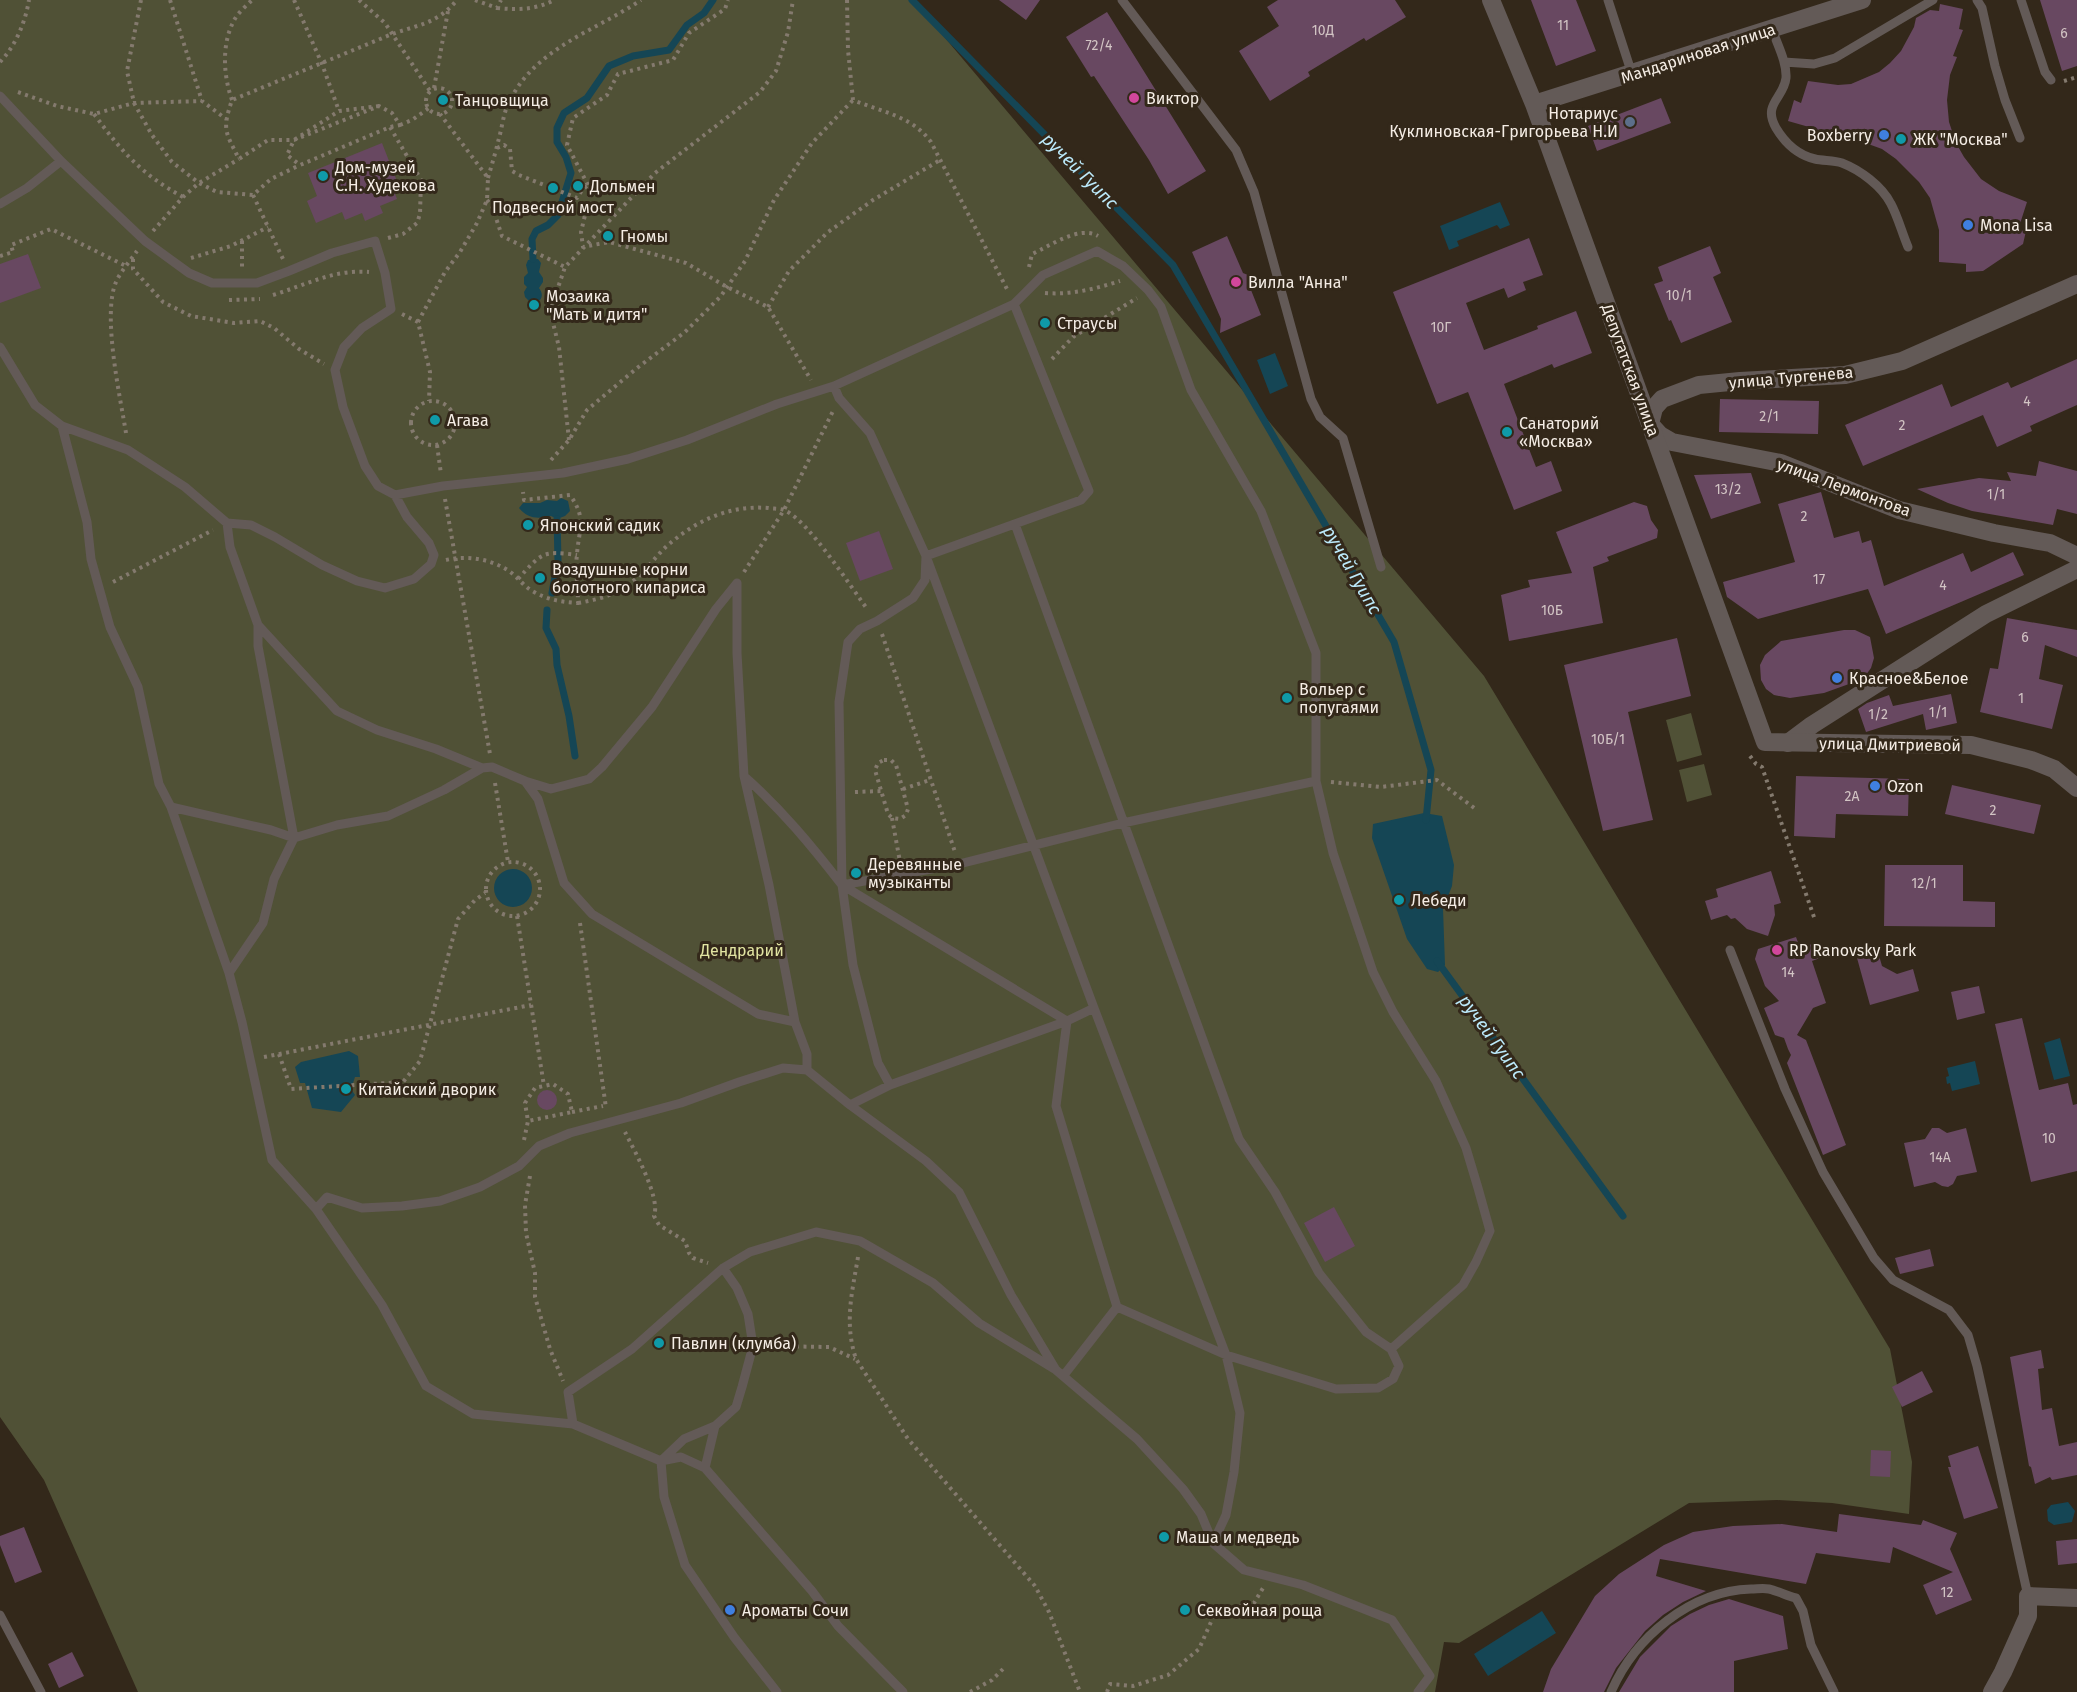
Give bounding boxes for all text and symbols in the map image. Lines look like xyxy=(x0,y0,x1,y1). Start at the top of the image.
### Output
house number: 11 xyxy=(1557,17,1569,34)
street label: Мандариновая улица xyxy=(1618,19,1778,87)
house number: 10Д xyxy=(1312,22,1334,39)
house number: 6 xyxy=(2060,25,2068,42)
house number: 72/4 xyxy=(1086,37,1113,54)
place label: Виктор xyxy=(1146,89,1199,108)
place label: Танцовщица xyxy=(455,91,549,110)
marker: Виктор xyxy=(1127,91,1141,105)
marker: Танцовщица xyxy=(436,93,450,107)
place label: Нотариус Куклиновская-Григорьева Н.И xyxy=(1389,104,1618,141)
marker: Нотариус Куклиновская-Григорьева Н.И xyxy=(1623,115,1637,129)
place label: Boxberry xyxy=(1807,126,1872,145)
water label: ручей Гуипс xyxy=(1037,128,1123,214)
marker: Boxberry xyxy=(1877,128,1891,142)
place label: ЖК "Москва" xyxy=(1913,130,2008,149)
marker: ЖК "Москва" xyxy=(1894,132,1908,146)
place label: Дом-музей С.Н. Худекова xyxy=(334,158,436,195)
marker: Дом-музей С.Н. Худекова xyxy=(316,169,330,183)
place label: Дольмен xyxy=(589,177,655,196)
marker: Дольмен xyxy=(571,179,585,193)
marker: Подвесной мост xyxy=(546,181,560,195)
place label: Подвесной мост xyxy=(492,198,615,217)
place label: Mona Lisa xyxy=(1980,216,2053,235)
marker: Mona Lisa xyxy=(1961,218,1975,232)
place label: Гномы xyxy=(620,227,668,246)
marker: Гномы xyxy=(601,229,615,243)
place label: Вилла "Анна" xyxy=(1248,273,1348,292)
marker: Вилла "Анна" xyxy=(1229,275,1243,289)
place label: Мозаика "Мать и дитя" xyxy=(546,287,647,324)
house number: 10/1 xyxy=(1666,287,1692,304)
marker: Мозаика "Мать и дитя" xyxy=(527,298,541,312)
street label: Депутатская улица xyxy=(1597,300,1663,439)
place label: Страусы xyxy=(1057,314,1117,333)
marker: Страусы xyxy=(1038,316,1052,330)
house number: 10Г xyxy=(1431,319,1452,336)
street label: улица Тургенева xyxy=(1728,363,1854,392)
house number: 4 xyxy=(2023,393,2031,410)
house number: 2/1 xyxy=(1759,408,1779,425)
place label: Агава xyxy=(447,411,489,430)
marker: Агава xyxy=(428,413,442,427)
place label: Санаторий «Москва» xyxy=(1519,414,1599,451)
house number: 2 xyxy=(1899,417,1906,434)
marker: Санаторий «Москва» xyxy=(1500,425,1514,439)
street label: улица Лермонтова xyxy=(1774,454,1913,520)
house number: 13/2 xyxy=(1715,481,1741,498)
house number: 1/1 xyxy=(1987,486,2005,503)
house number: 2 xyxy=(1801,508,1808,525)
place label: Японский садик xyxy=(540,516,661,535)
marker: Японский садик xyxy=(521,518,535,532)
water label: ручей Гуипс xyxy=(1318,522,1387,619)
place label: Воздушные корни болотного кипариса xyxy=(552,560,706,597)
marker: Воздушные корни болотного кипариса xyxy=(533,571,547,585)
house number: 17 xyxy=(1813,571,1825,588)
house number: 4 xyxy=(1939,577,1947,594)
house number: 10Б xyxy=(1541,602,1563,619)
house number: 6 xyxy=(2021,629,2029,646)
place label: Красное&Белое xyxy=(1849,669,1968,688)
marker: Красное&Белое xyxy=(1830,671,1844,685)
place label: Вольер с попугаями xyxy=(1299,680,1379,717)
house number: 1 xyxy=(2018,690,2024,707)
marker: Вольер с попугаями xyxy=(1280,691,1294,705)
house number: 1/1 xyxy=(1929,704,1947,721)
house number: 1/2 xyxy=(1868,706,1888,723)
house number: 10Б/1 xyxy=(1591,731,1625,748)
street label: улица Дмитриевой xyxy=(1819,734,1961,755)
place label: Ozon xyxy=(1887,777,1924,796)
marker: Ozon xyxy=(1868,779,1882,793)
house number: 2А xyxy=(1845,788,1859,805)
house number: 2 xyxy=(1990,802,1997,819)
place label: Деревянные музыканты xyxy=(867,855,962,892)
marker: Деревянные музыканты xyxy=(849,866,863,880)
house number: 12/1 xyxy=(1911,875,1937,892)
place label: Лебеди xyxy=(1411,891,1467,910)
marker: Лебеди xyxy=(1392,893,1406,907)
park label: Дендрарий xyxy=(699,941,784,960)
place label: RP Ranovsky Park xyxy=(1789,941,1917,960)
marker: RP Ranovsky Park xyxy=(1770,943,1784,957)
house number: 14 xyxy=(1781,964,1795,981)
water label: ручей Гуипс xyxy=(1454,990,1530,1084)
place label: Китайский дворик xyxy=(358,1080,497,1099)
marker: Китайский дворик xyxy=(339,1082,353,1096)
house number: 10 xyxy=(2042,1130,2056,1147)
house number: 14А xyxy=(1929,1149,1951,1166)
place label: Павлин (клумба) xyxy=(671,1334,796,1353)
marker: Павлин (клумба) xyxy=(652,1336,666,1350)
place label: Маша и медведь xyxy=(1176,1528,1300,1547)
marker: Маша и медведь xyxy=(1157,1530,1171,1544)
house number: 12 xyxy=(1941,1584,1954,1601)
place label: Ароматы Сочи xyxy=(742,1601,849,1620)
place label: Секвойная роща xyxy=(1197,1601,1322,1620)
marker: Ароматы Сочи xyxy=(723,1603,737,1617)
marker: Секвойная роща xyxy=(1178,1603,1192,1617)

